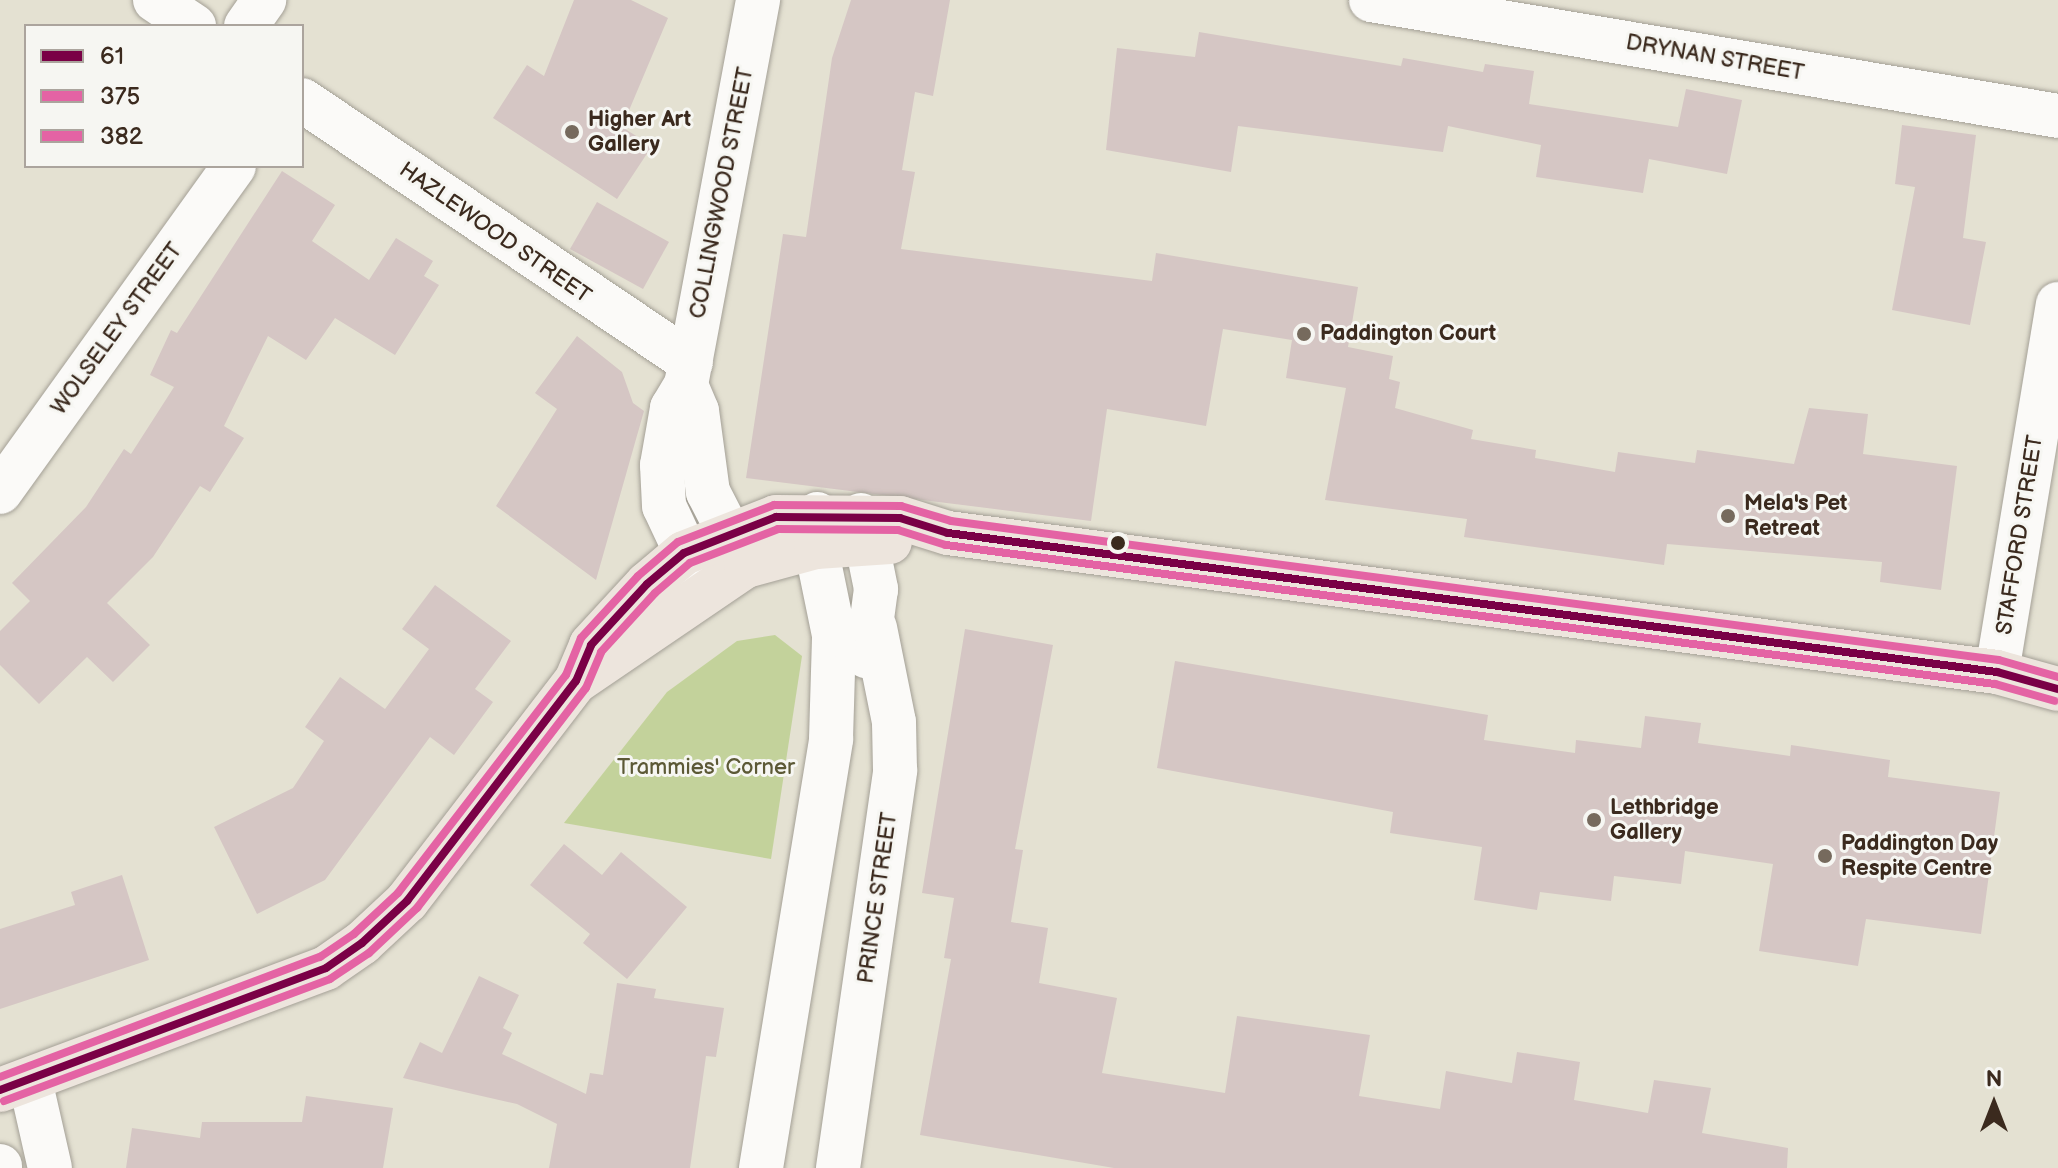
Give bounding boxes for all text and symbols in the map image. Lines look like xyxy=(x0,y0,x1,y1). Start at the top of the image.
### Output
legend xyxy=(24,24,304,168)
street label: DRYNAN STREET xyxy=(1624,29,1806,87)
text: 61 xyxy=(100,42,124,71)
street label: COLLINGWOOD STREET xyxy=(685,65,759,321)
text: 375 xyxy=(100,82,140,111)
place label: Higher Art Gallery xyxy=(588,106,691,158)
text: 382 xyxy=(100,122,143,151)
marker: Higher Art Gallery xyxy=(563,123,581,141)
street label: HAZLEWOOD STREET xyxy=(394,157,596,309)
street label: WOLSELEY STREET xyxy=(46,238,188,420)
place label: Paddington Court xyxy=(1320,321,1496,347)
marker: Paddington Court xyxy=(1295,325,1313,343)
street label: STAFFORD STREET xyxy=(1991,433,2049,637)
place label: Mela's Pet Retreat xyxy=(1744,490,1847,542)
marker: Mela's Pet Retreat xyxy=(1719,507,1737,525)
unlabelled marker xyxy=(1110,535,1126,551)
park label: Trammies' Corner xyxy=(617,755,795,781)
place label: Lethbridge Gallery xyxy=(1610,794,1719,846)
street label: PRINCE STREET xyxy=(853,811,903,985)
marker: Lethbridge Gallery xyxy=(1585,811,1603,829)
place label: Paddington Day Respite Centre xyxy=(1841,830,1998,882)
marker: Paddington Day Respite Centre xyxy=(1816,847,1834,865)
north arrow xyxy=(1954,1064,2034,1144)
text: N xyxy=(1986,1066,2002,1093)

